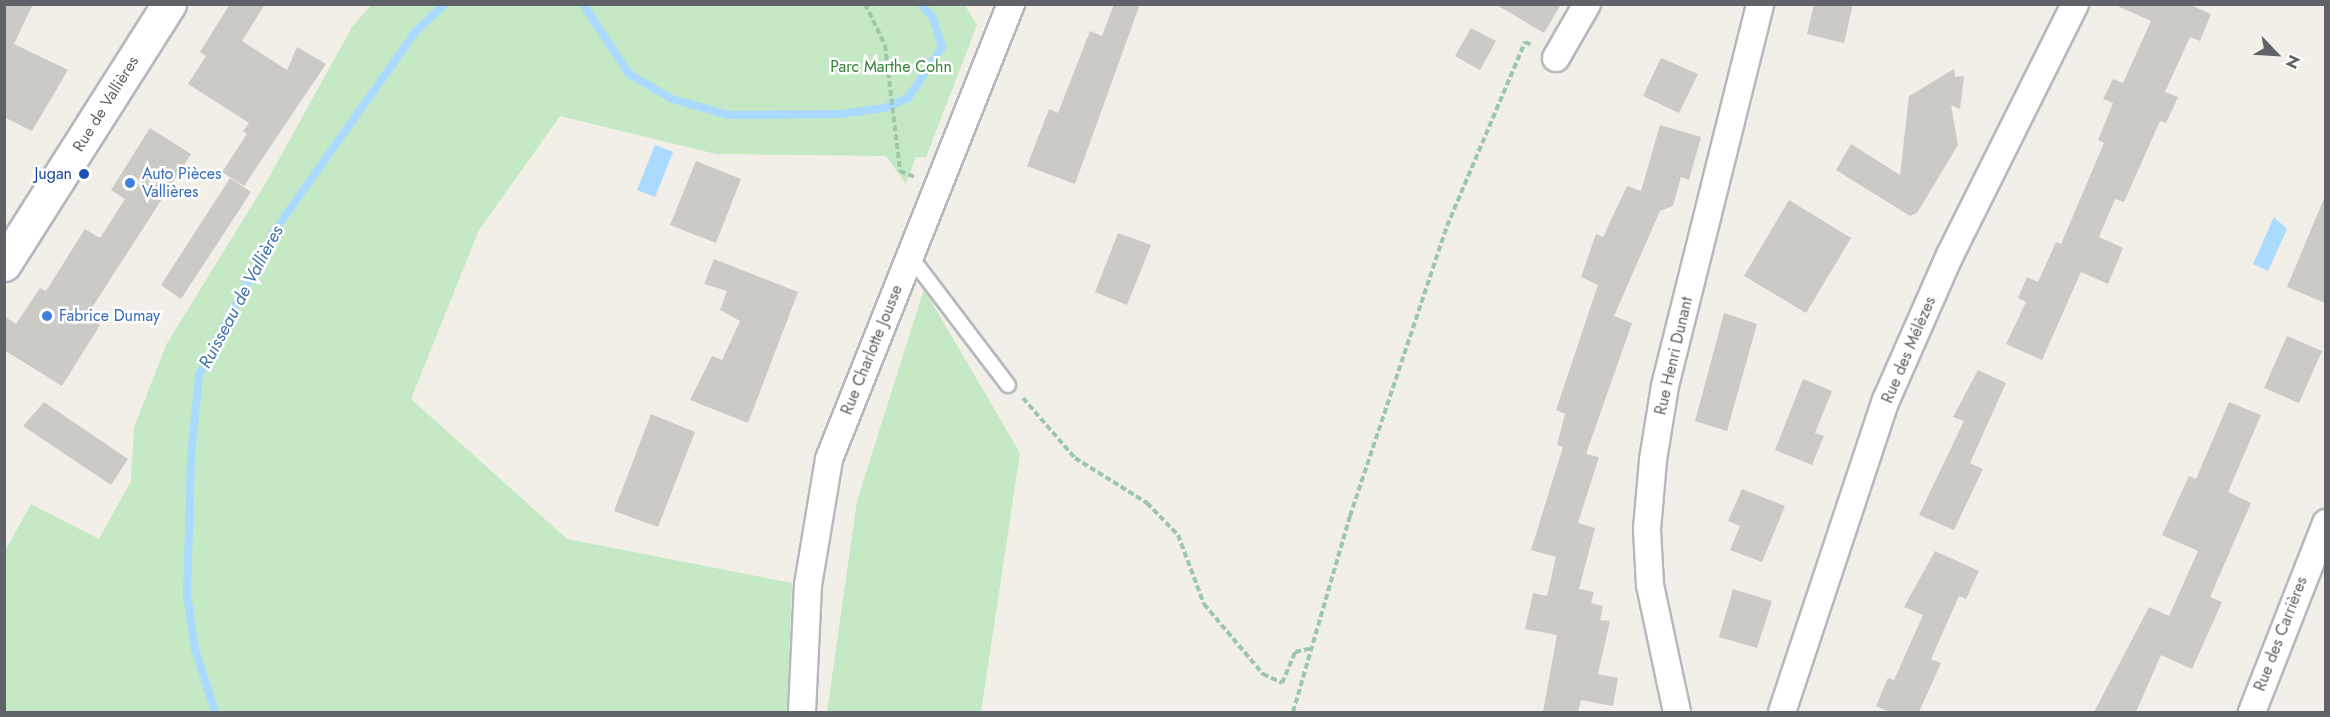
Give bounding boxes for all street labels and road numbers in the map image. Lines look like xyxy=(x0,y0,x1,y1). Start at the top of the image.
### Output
street label: Rue de Vallières xyxy=(69,53,143,155)
street label: Rue Charlotte Jousse xyxy=(837,282,907,418)
street label: Rue des Mélèzes xyxy=(1878,294,1940,406)
street label: Rue Henri Dunant xyxy=(1651,295,1697,417)
street label: Rue des Carrières xyxy=(2250,574,2312,694)

